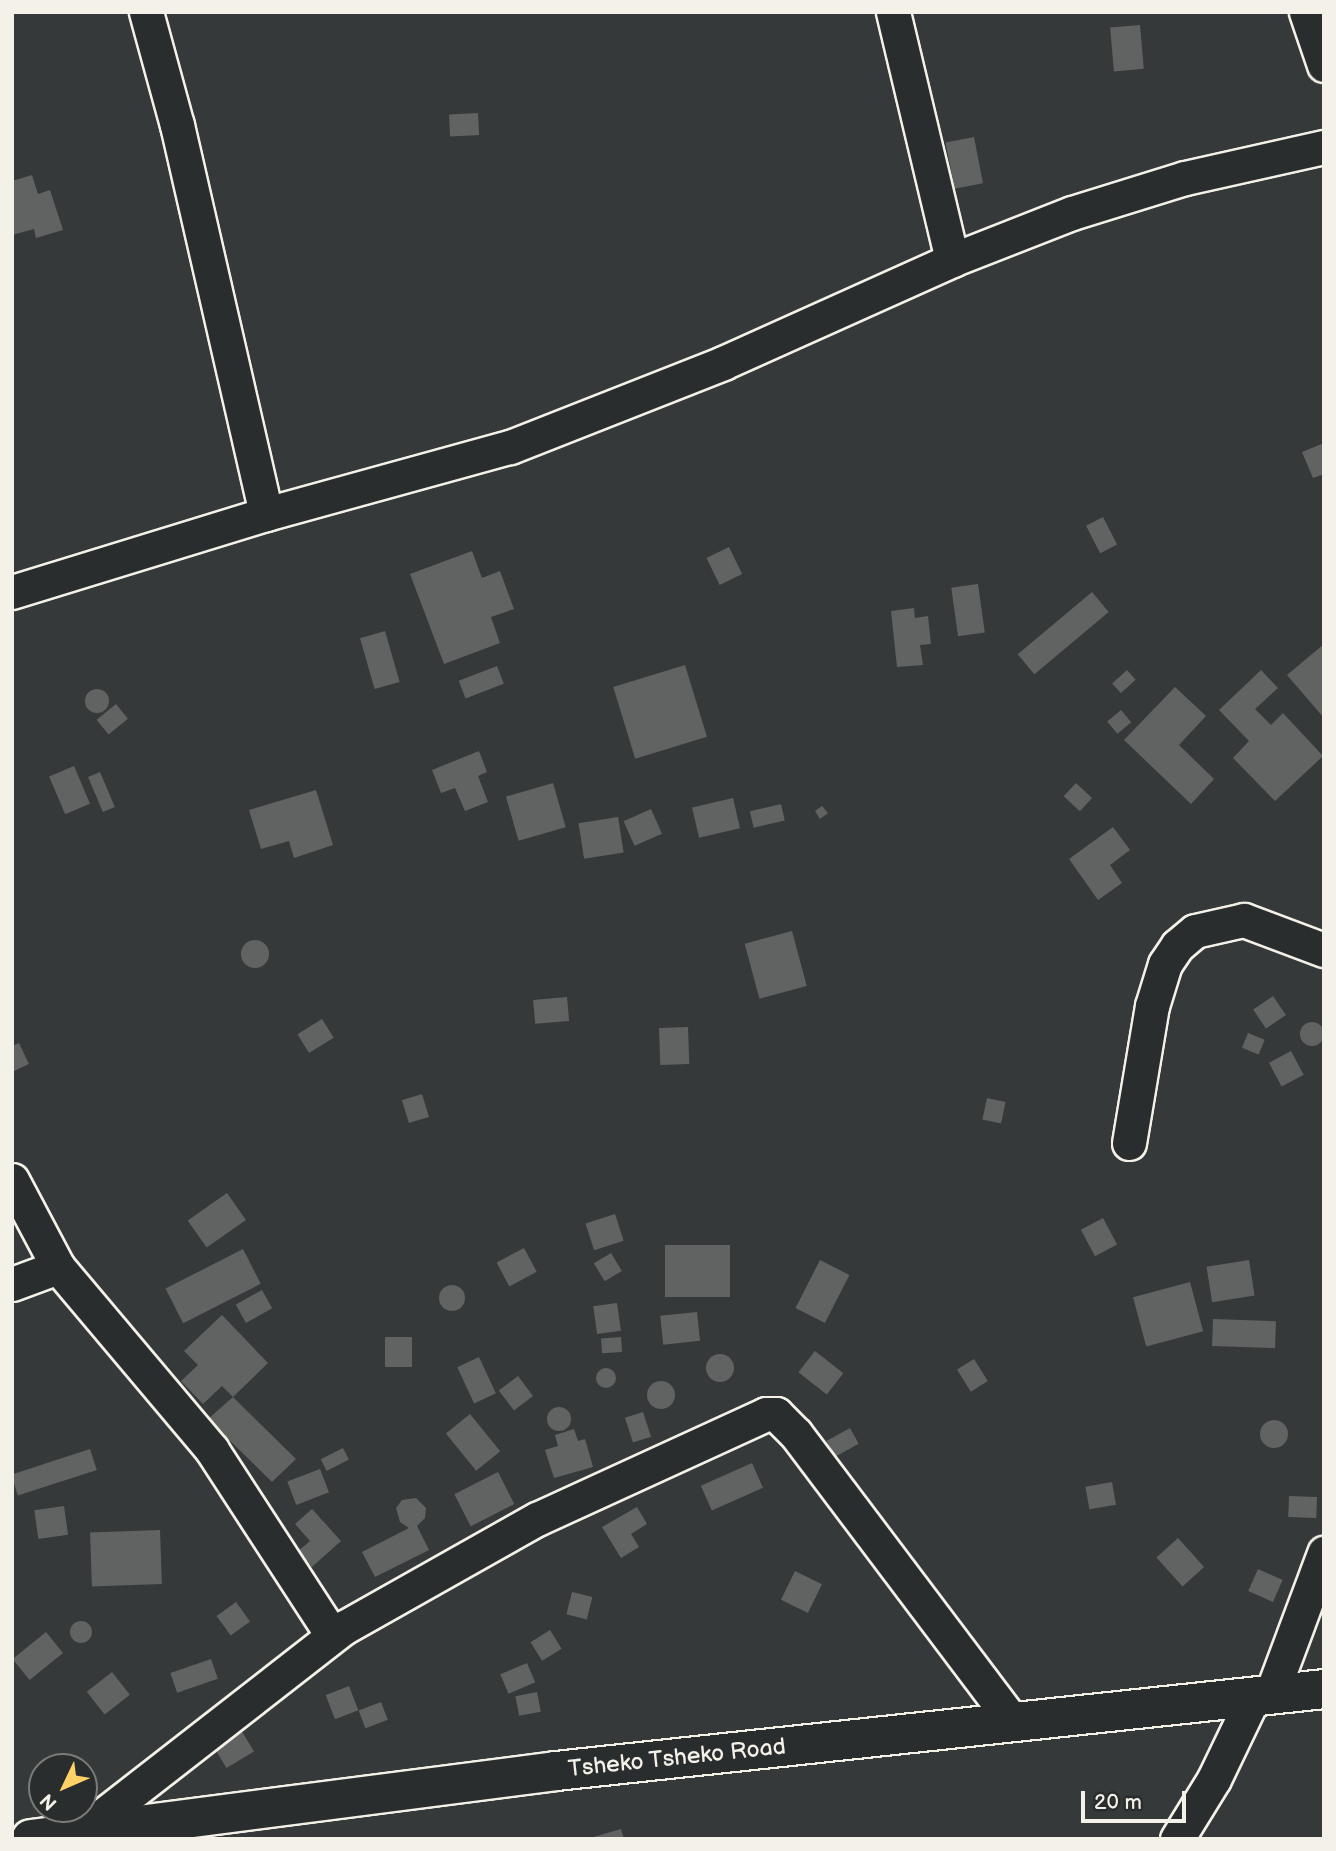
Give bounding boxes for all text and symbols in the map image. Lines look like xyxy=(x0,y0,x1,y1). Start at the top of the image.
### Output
street label: Tsheko Tsheko Road xyxy=(567,1733,787,1783)
north arrow xyxy=(28,1753,98,1823)
scale bar xyxy=(1084,1778,1189,1822)
text: N xyxy=(36,1788,62,1815)
text: 20 m xyxy=(1094,1790,1142,1815)

